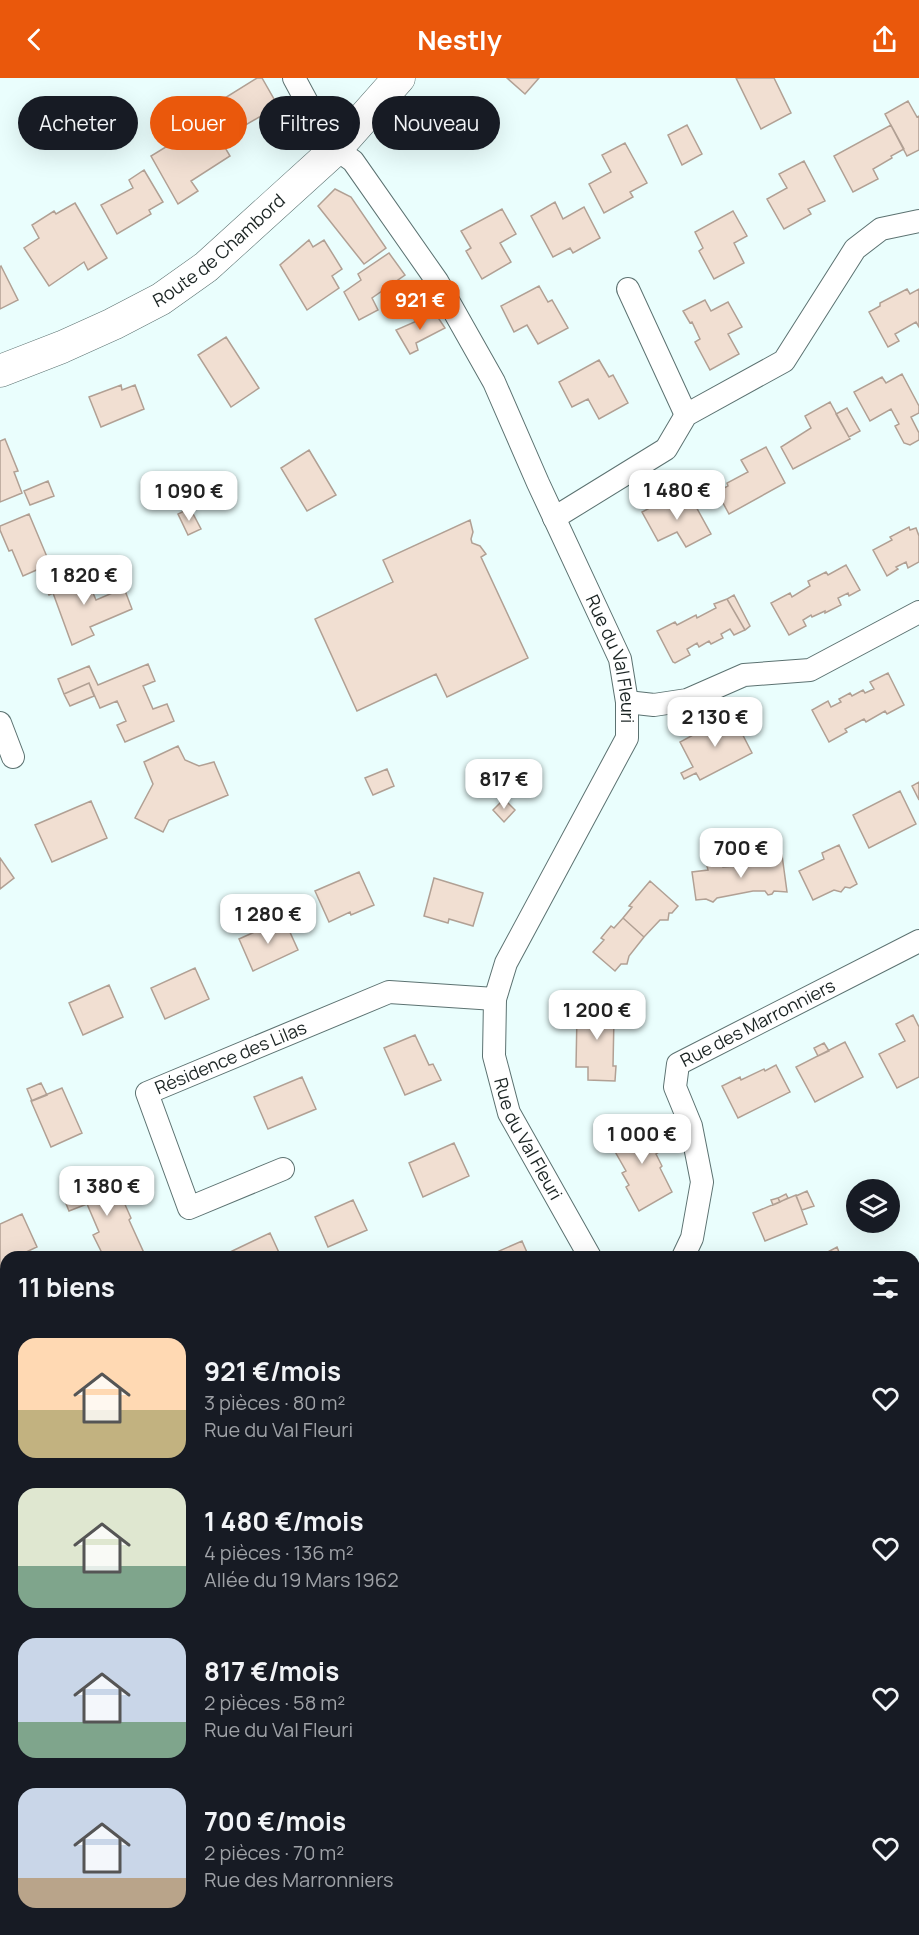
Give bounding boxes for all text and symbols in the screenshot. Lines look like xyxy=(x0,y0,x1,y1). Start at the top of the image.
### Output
text: Nestly xyxy=(417,21,502,58)
icon: back xyxy=(18,23,51,56)
icon: share xyxy=(868,23,901,56)
chip: Acheter xyxy=(18,96,138,150)
chip: Louer xyxy=(150,96,247,150)
chip: Filtres xyxy=(259,96,360,150)
chip: Nouveau xyxy=(372,96,500,150)
street label: Route de Chambord xyxy=(148,188,290,312)
pin: 921 € xyxy=(378,280,462,331)
text: 921 € xyxy=(395,286,445,313)
pin: 1 480 € xyxy=(622,470,732,521)
pin: 1 090 € xyxy=(134,471,244,522)
text: 1 480 € xyxy=(643,476,711,503)
text: 1 090 € xyxy=(154,477,224,504)
pin: 1 820 € xyxy=(29,555,139,606)
text: 1 820 € xyxy=(50,561,118,588)
street label: Rue du Val Fleuri xyxy=(581,591,640,723)
pin: 2 130 € xyxy=(660,697,770,748)
text: 2 130 € xyxy=(681,703,749,730)
pin: 817 € xyxy=(462,759,546,810)
text: 817 € xyxy=(479,765,529,792)
pin: 700 € xyxy=(699,828,783,879)
text: 700 € xyxy=(714,834,768,861)
pin: 1 280 € xyxy=(213,894,323,945)
text: 1 280 € xyxy=(234,900,302,927)
street label: Rue des Marronniers xyxy=(676,973,839,1072)
pin: 1 200 € xyxy=(542,990,652,1041)
text: 1 200 € xyxy=(563,996,631,1023)
street label: Résidence des Lilas xyxy=(151,1015,310,1099)
street label: Rue du Val Fleuri xyxy=(489,1075,568,1204)
pin: 1 000 € xyxy=(587,1114,697,1165)
text: 1 000 € xyxy=(607,1120,677,1147)
pin: 1 380 € xyxy=(52,1166,162,1217)
text: 1 380 € xyxy=(73,1172,141,1199)
map controls xyxy=(846,1179,900,1233)
button: layers xyxy=(846,1179,900,1233)
text: 11 biens xyxy=(18,1269,115,1305)
icon: filters xyxy=(869,1271,902,1304)
text: 921 €/mois xyxy=(204,1353,341,1389)
icon: home xyxy=(66,1362,138,1434)
icon: heart xyxy=(869,1382,902,1415)
text: 3 pièces · 80 m² xyxy=(204,1389,346,1416)
text: Rue du Val Fleuri xyxy=(204,1416,353,1443)
text: 1 480 €/mois xyxy=(204,1503,363,1539)
icon: home xyxy=(66,1512,138,1584)
icon: heart xyxy=(869,1532,902,1565)
text: 4 pièces · 136 m² xyxy=(204,1539,354,1566)
text: Allée du 19 Mars 1962 xyxy=(204,1566,399,1593)
text: 817 €/mois xyxy=(204,1653,339,1689)
icon: home xyxy=(66,1662,138,1734)
icon: heart xyxy=(869,1682,902,1715)
text: 2 pièces · 58 m² xyxy=(204,1689,345,1716)
text: Rue du Val Fleuri xyxy=(204,1716,353,1743)
text: 700 €/mois xyxy=(204,1803,346,1839)
icon: home xyxy=(66,1812,138,1884)
icon: heart xyxy=(869,1832,902,1865)
text: 2 pièces · 70 m² xyxy=(204,1839,344,1866)
text: Rue des Marronniers xyxy=(204,1866,394,1893)

